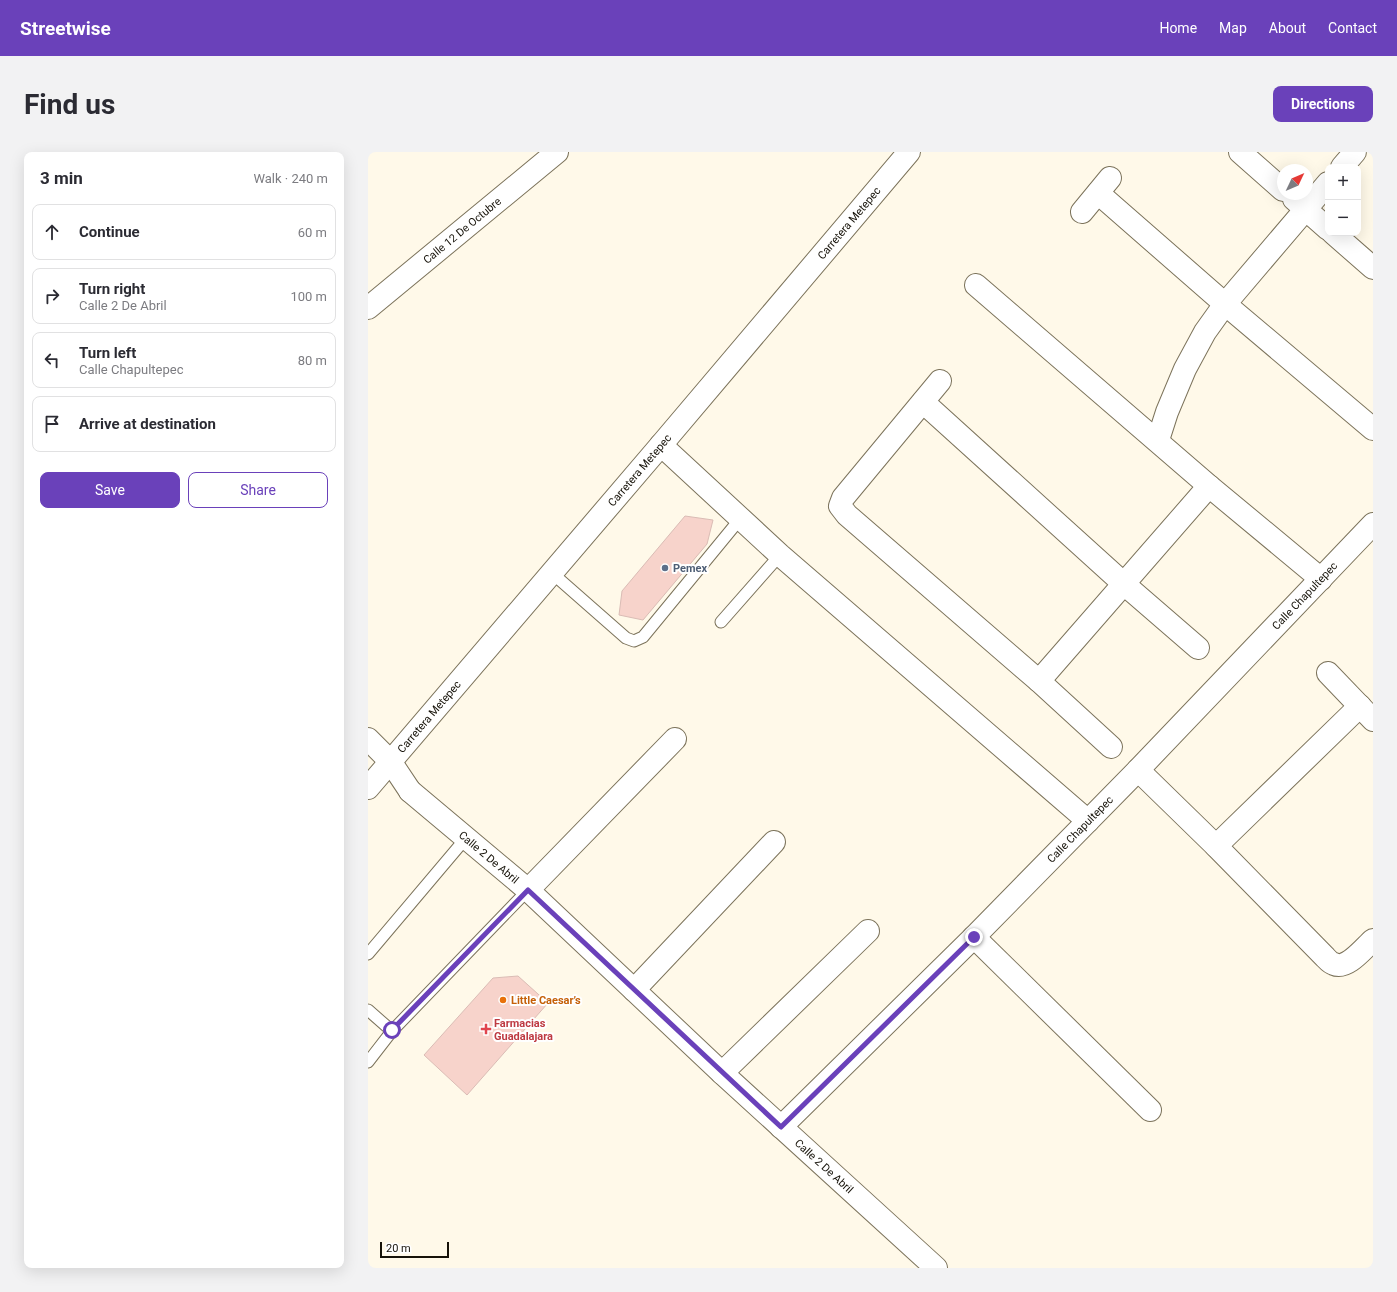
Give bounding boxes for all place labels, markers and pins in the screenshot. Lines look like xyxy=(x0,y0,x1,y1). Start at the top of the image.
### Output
place label: Pemex xyxy=(673,562,707,575)
marker: Pemex xyxy=(660,563,670,573)
place label: Little Caesar’s xyxy=(511,994,581,1007)
marker: Little Caesar’s xyxy=(498,995,508,1005)
place label: Farmacias Guadalajara xyxy=(494,1017,553,1043)
marker: Farmacias Guadalajara xyxy=(481,1024,491,1034)

